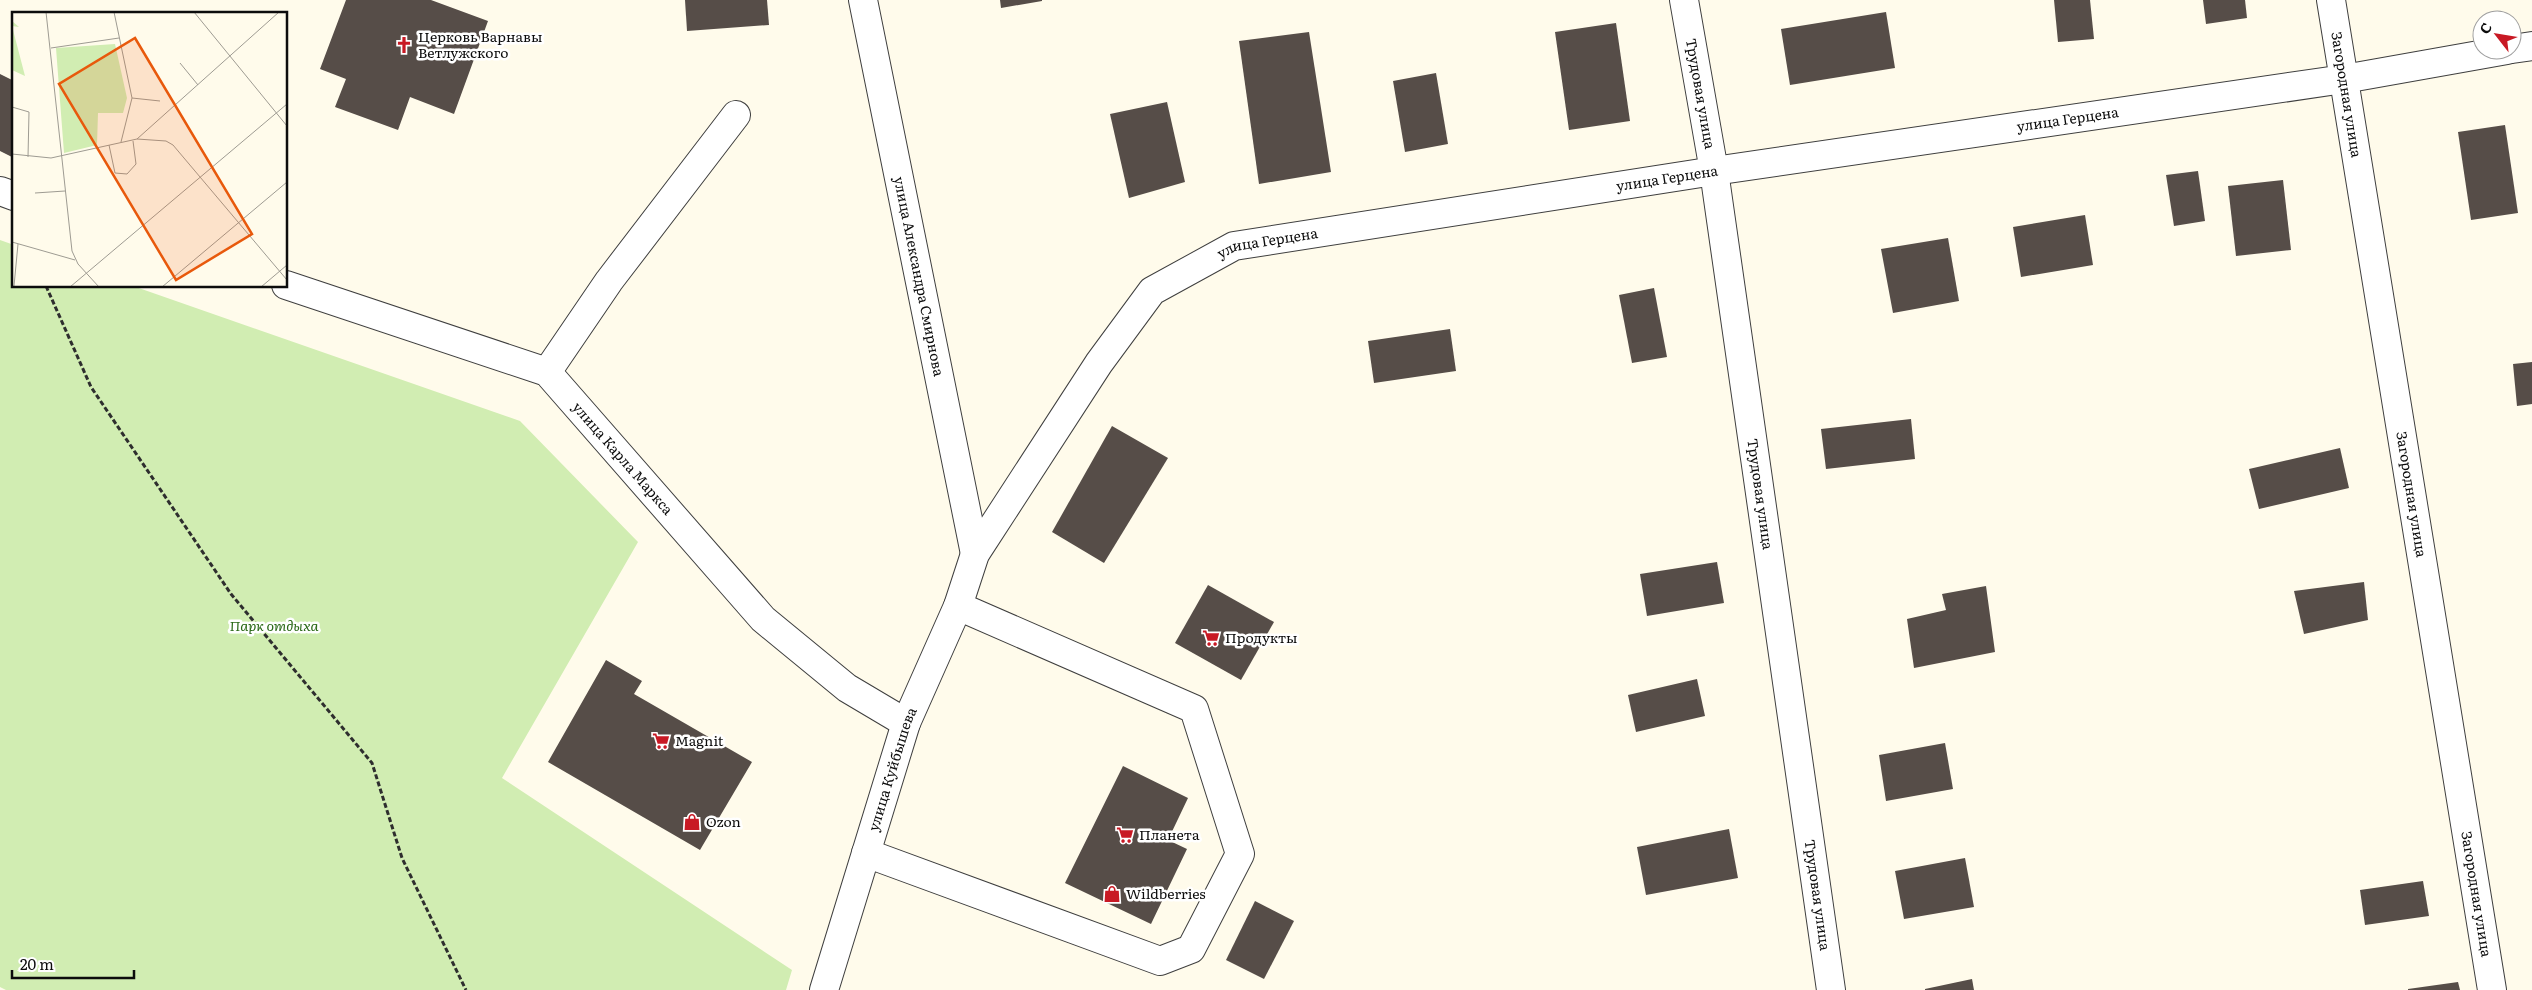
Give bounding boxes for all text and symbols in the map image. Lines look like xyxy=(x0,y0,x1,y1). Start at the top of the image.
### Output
north arrow xyxy=(2472,10,2522,60)
inset map xyxy=(12,12,288,288)
text: С xyxy=(2474,18,2496,37)
place label: Церковь Варнавы Ветлужского xyxy=(418,26,542,62)
street label: Загородная улица xyxy=(2327,30,2368,159)
church icon: Церковь Варнавы Ветлужского xyxy=(394,35,414,55)
street label: Трудовая улица xyxy=(1682,36,1721,151)
street label: улица Герцена xyxy=(2015,101,2120,136)
street label: улица Герцена xyxy=(1615,159,1720,195)
street label: улица Александра Смирнова xyxy=(890,175,950,378)
street label: улица Герцена xyxy=(1213,222,1320,263)
street label: улица Карла Маркса xyxy=(568,397,679,519)
street label: Загородная улица xyxy=(2392,430,2433,559)
street label: Трудовая улица xyxy=(1743,437,1779,551)
park label: Парк отдыха xyxy=(230,615,318,635)
place label: Продукты xyxy=(1225,627,1298,647)
supermarket icon: Продукты xyxy=(1201,628,1221,648)
street label: улица Куйбышева xyxy=(862,703,921,833)
place label: Magnit xyxy=(675,730,724,750)
supermarket icon: Magnit xyxy=(651,731,671,751)
place label: Ozon xyxy=(706,811,741,831)
shop icon: Ozon xyxy=(682,812,702,832)
place label: Планета xyxy=(1139,824,1200,844)
supermarket icon: Планета xyxy=(1115,825,1135,845)
street label: Загородная улица xyxy=(2457,830,2498,959)
street label: Трудовая улица xyxy=(1801,838,1836,952)
place label: Wildberries xyxy=(1126,883,1206,903)
shop icon: Wildberries xyxy=(1102,884,1122,904)
scale bar xyxy=(12,948,135,980)
text: 20 m xyxy=(20,952,54,975)

